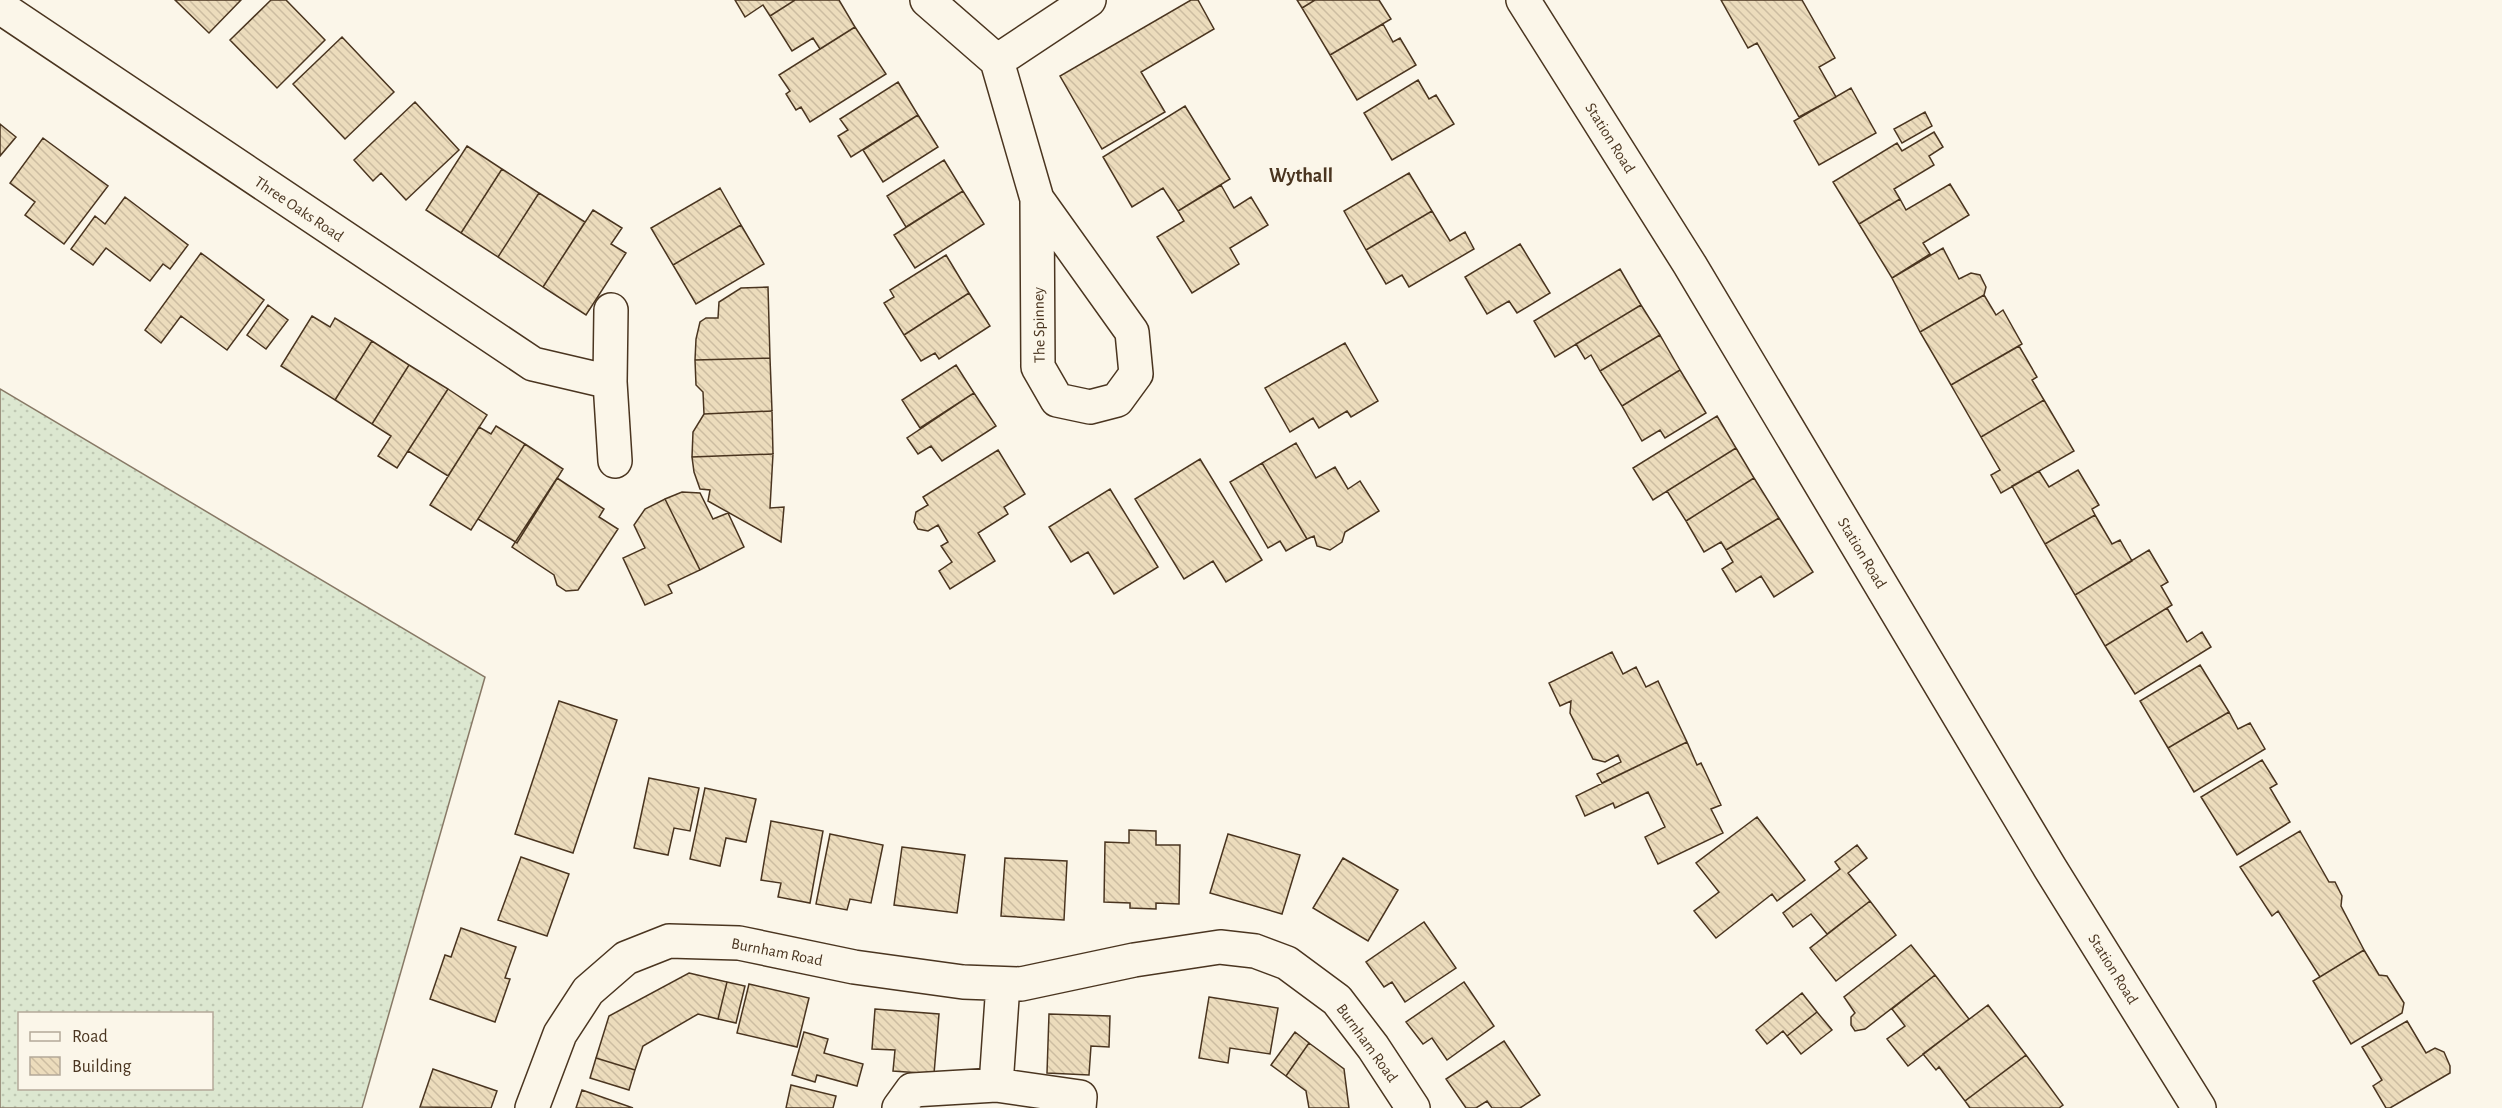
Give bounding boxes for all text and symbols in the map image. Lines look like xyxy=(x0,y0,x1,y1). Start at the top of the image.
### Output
street label: Station Road xyxy=(1582,100,1638,176)
district label: Wythall xyxy=(1269,166,1333,186)
street label: Three Oaks Road xyxy=(252,173,346,245)
street label: The Spinney xyxy=(1030,287,1049,363)
street label: Station Road xyxy=(1835,515,1889,591)
street label: Station Road xyxy=(2085,931,2141,1007)
street label: Burnham Road xyxy=(730,935,824,969)
street label: Burnham Road xyxy=(1333,1001,1401,1085)
legend xyxy=(18,1012,213,1090)
text: Road xyxy=(72,1028,108,1046)
text: Building xyxy=(72,1058,132,1076)

